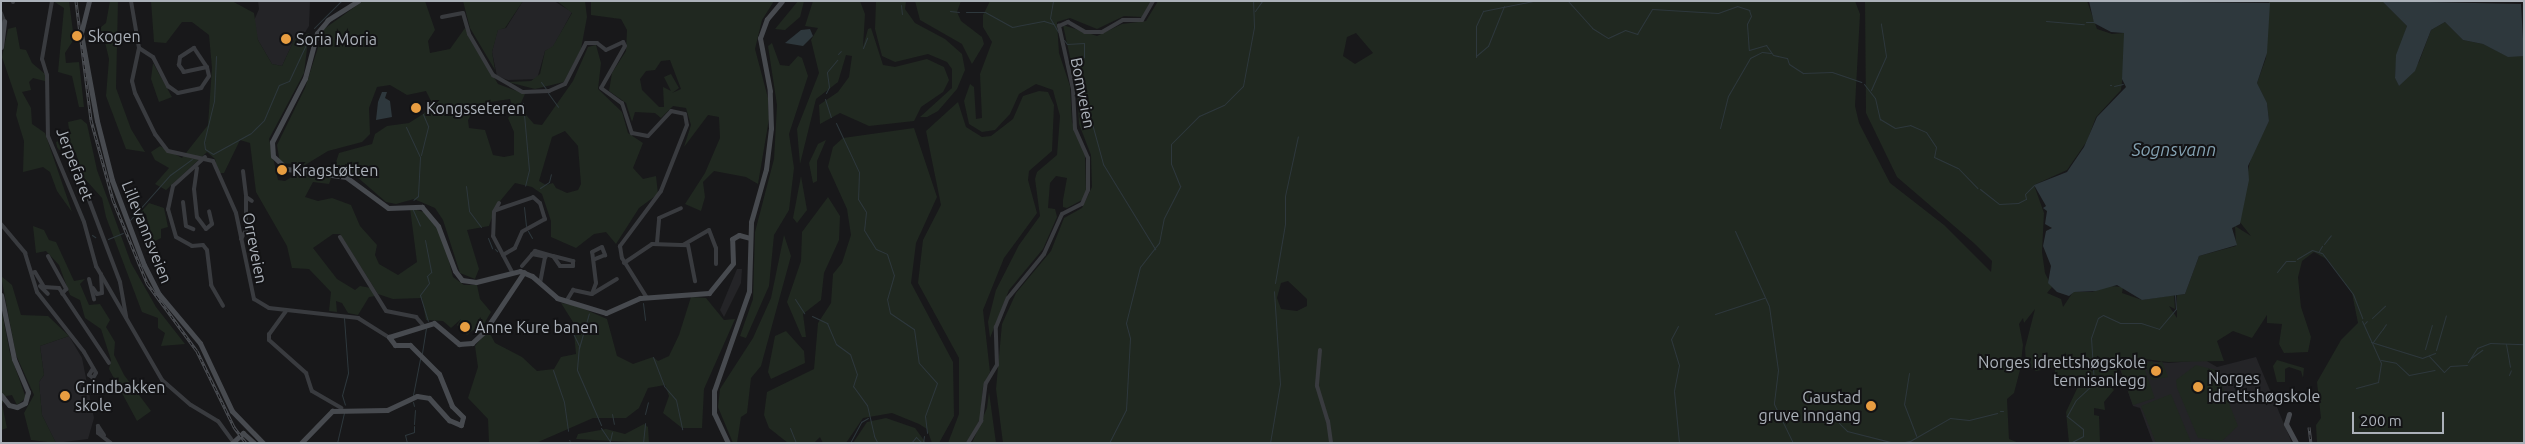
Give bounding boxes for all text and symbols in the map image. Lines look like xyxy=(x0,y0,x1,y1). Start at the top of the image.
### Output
place label: Skogen xyxy=(88,26,141,46)
marker: Skogen xyxy=(70,29,84,43)
place label: Soria Moria xyxy=(296,29,377,49)
marker: Soria Moria xyxy=(280,33,292,45)
street label: Bomveien xyxy=(1067,56,1099,130)
place label: Kongsseteren xyxy=(426,98,525,118)
marker: Kongsseteren xyxy=(410,102,422,114)
street label: Jerpefaret xyxy=(52,125,98,203)
water label: Sognsvann xyxy=(2132,138,2216,160)
place label: Kragstøtten xyxy=(292,160,378,180)
marker: Kragstøtten xyxy=(276,164,288,176)
street label: Lillevannsveien xyxy=(118,178,176,286)
street label: Orreveien xyxy=(239,211,271,285)
place label: Anne Kure banen xyxy=(475,317,598,337)
marker: Anne Kure banen xyxy=(459,321,471,333)
place label: Norges idrettshøgskole tennisanlegg xyxy=(1978,352,2146,390)
marker: Norges idrettshøgskole tennisanlegg xyxy=(2150,365,2162,377)
place label: Norges idrettshøgskole xyxy=(2208,368,2320,406)
place label: Grindbakken skole xyxy=(75,377,165,415)
marker: Norges idrettshøgskole xyxy=(2192,381,2204,393)
place label: Gaustad gruve inngang xyxy=(1758,387,1861,425)
marker: Grindbakken skole xyxy=(59,390,71,402)
marker: Gaustad gruve inngang xyxy=(1865,400,1877,412)
scale bar xyxy=(2355,402,2448,434)
text: 200 m xyxy=(2360,412,2402,429)

